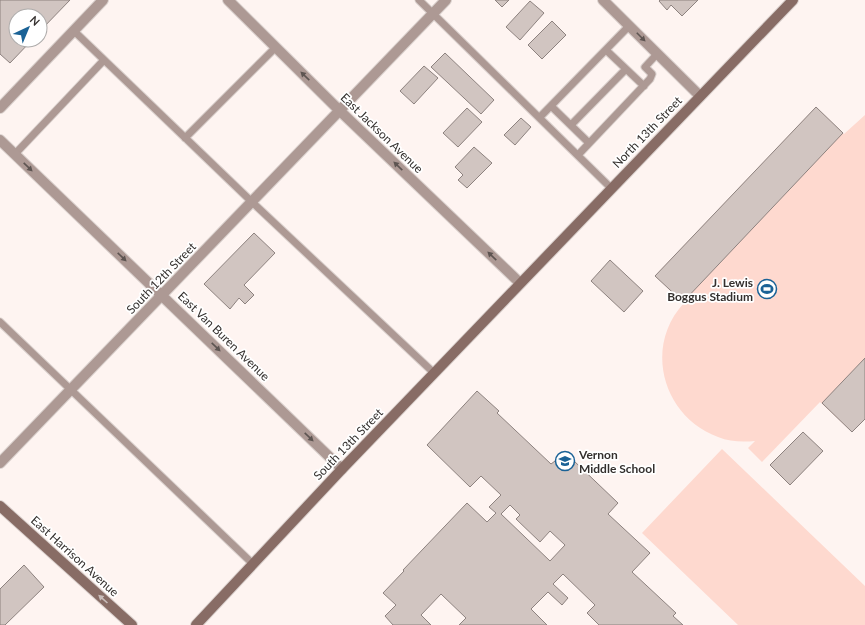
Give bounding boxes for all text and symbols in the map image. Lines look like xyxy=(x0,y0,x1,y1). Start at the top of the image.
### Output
north arrow xyxy=(8,8,48,48)
text: N xyxy=(28,13,43,28)
one-way arrow xyxy=(636,32,646,42)
one-way arrow xyxy=(300,71,310,81)
street label: East Jackson Avenue xyxy=(338,90,426,176)
street label: North 13th Street xyxy=(609,93,685,171)
one-way arrow xyxy=(393,161,403,171)
one-way arrow xyxy=(23,162,33,172)
street label: South 12th Street xyxy=(123,239,199,317)
one-way arrow xyxy=(487,251,497,261)
one-way arrow xyxy=(117,252,127,262)
place label: J. Lewis Boggus Stadium xyxy=(667,275,753,304)
sports icon: J. Lewis Boggus Stadium xyxy=(756,278,778,300)
street label: East Van Buren Avenue xyxy=(175,288,273,384)
one-way arrow xyxy=(211,342,221,352)
street label: South 13th Street xyxy=(310,405,386,483)
one-way arrow xyxy=(304,432,314,442)
place label: Vernon Middle School xyxy=(578,447,655,476)
school or university icon: Vernon Middle School xyxy=(554,450,576,472)
street label: East Harrison Avenue xyxy=(28,513,122,599)
one-way arrow xyxy=(98,594,108,604)

